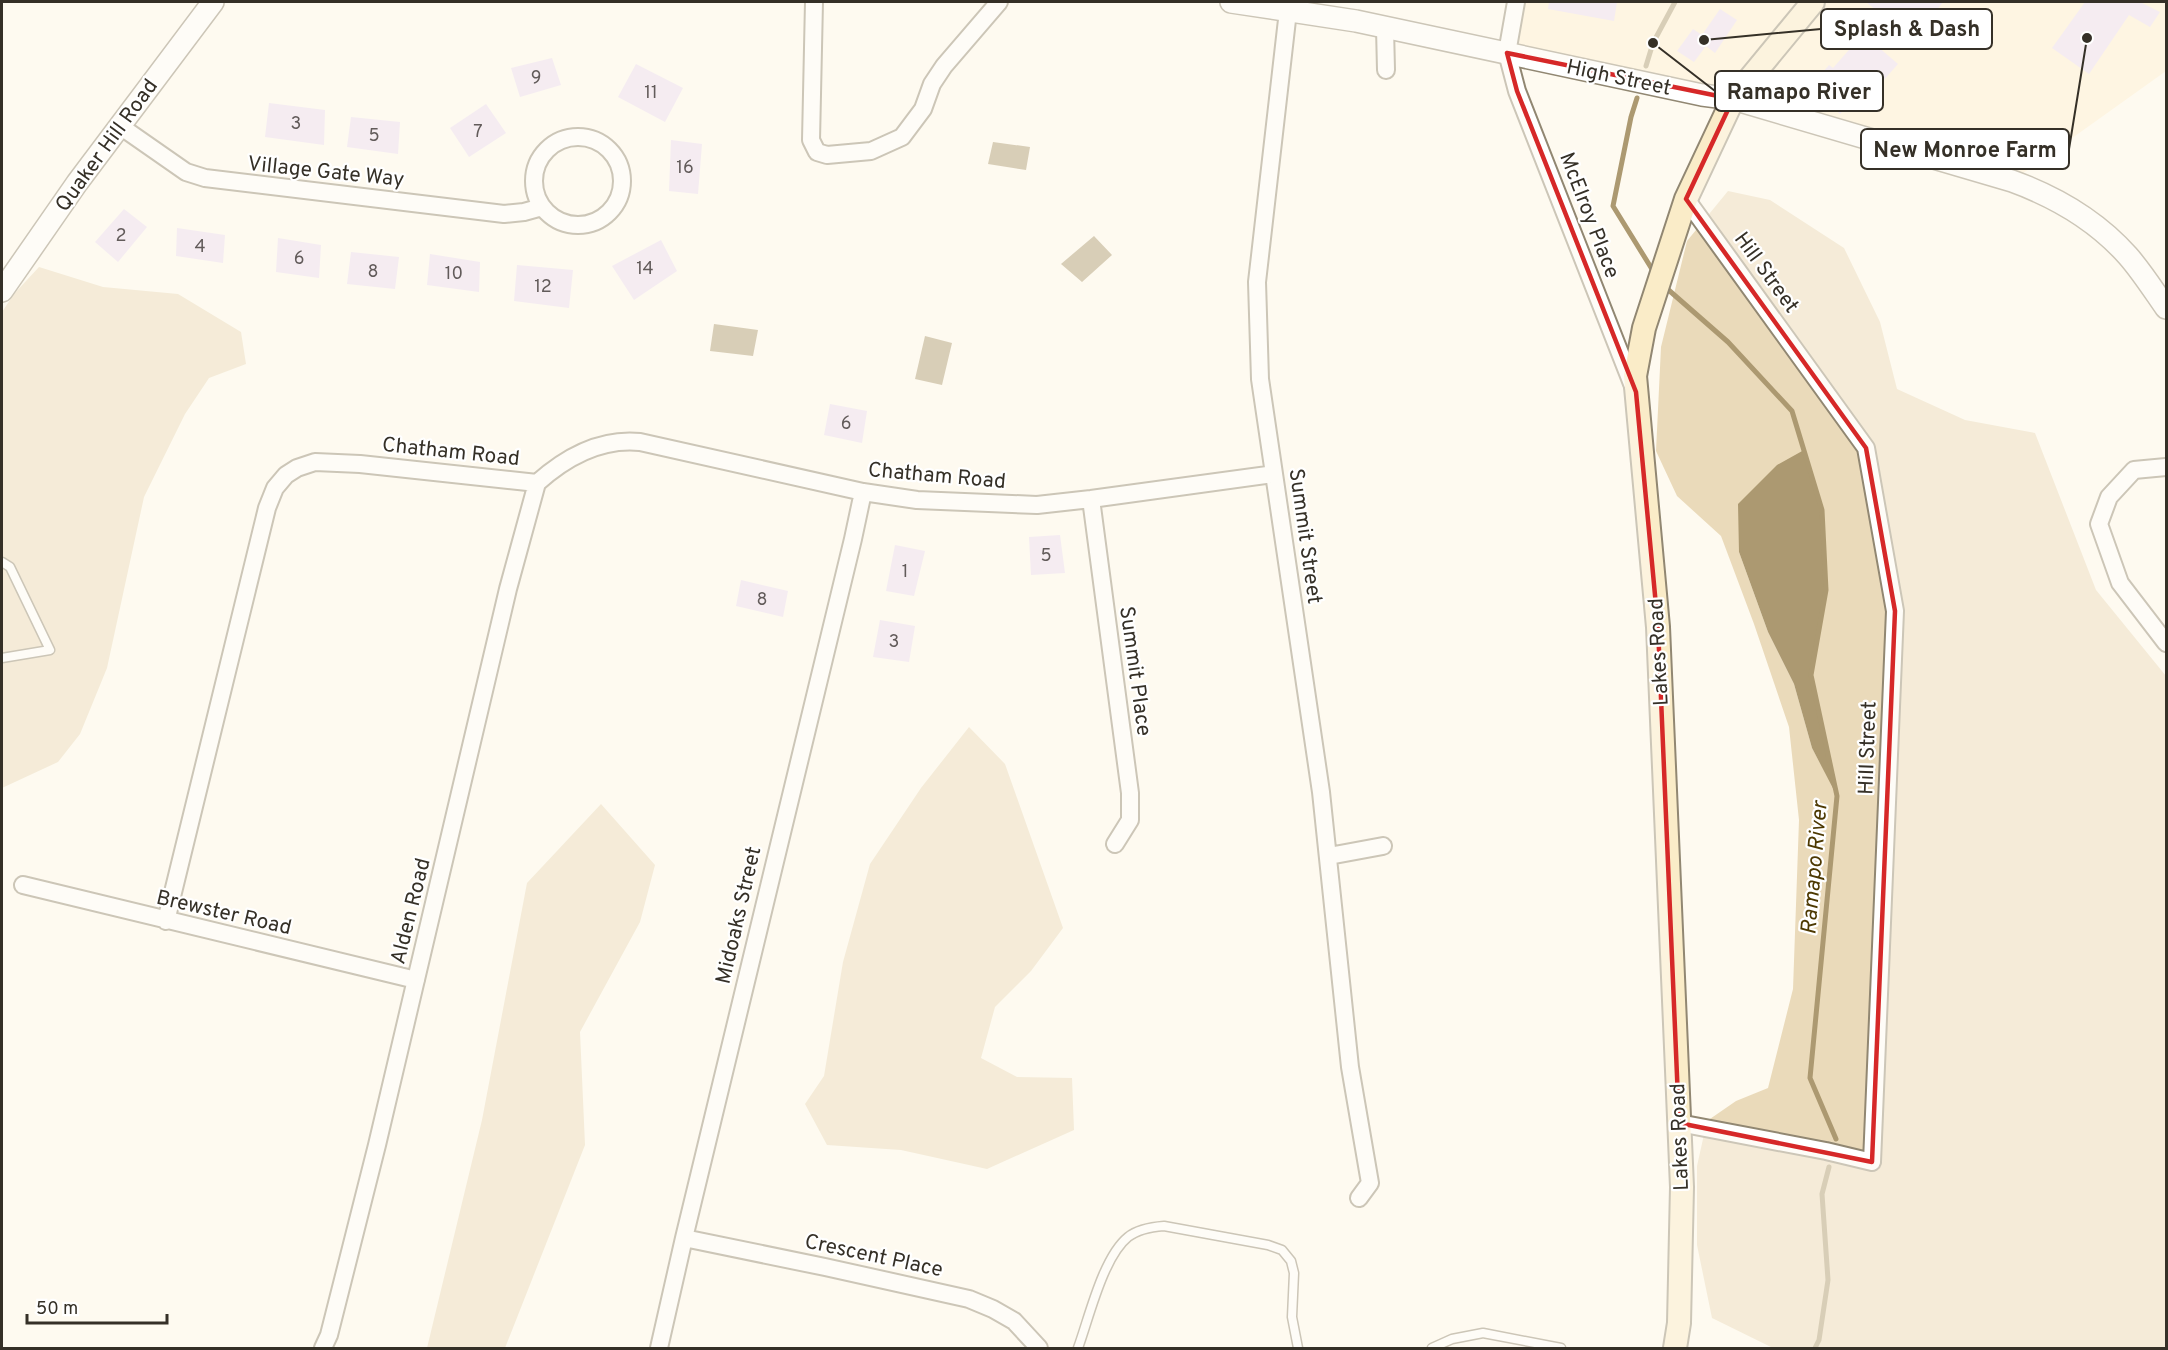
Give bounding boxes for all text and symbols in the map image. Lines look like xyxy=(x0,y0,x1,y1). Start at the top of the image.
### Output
callout: Splash & Dash xyxy=(1821,9,1992,49)
text: Splash & Dash xyxy=(1834,17,1980,44)
street label: High Street xyxy=(1564,54,1674,103)
house number: 9 xyxy=(531,67,541,90)
callout: Ramapo River xyxy=(1715,71,1883,111)
street label: Quaker Hill Road xyxy=(50,74,165,218)
text: Ramapo River xyxy=(1727,80,1871,107)
house number: 11 xyxy=(644,82,658,105)
house number: 3 xyxy=(291,113,301,136)
house number: 7 xyxy=(473,121,483,144)
house number: 5 xyxy=(368,125,380,148)
callout: New Monroe Farm xyxy=(1861,129,2069,169)
text: New Monroe Farm xyxy=(1873,138,2057,165)
street label: McElroy Place xyxy=(1552,149,1625,282)
street label: Village Gate Way xyxy=(246,151,405,194)
house number: 16 xyxy=(676,157,694,180)
house number: 2 xyxy=(115,225,127,248)
street label: Hill Street xyxy=(1727,227,1804,319)
house number: 4 xyxy=(194,236,206,259)
house number: 6 xyxy=(294,248,304,271)
house number: 14 xyxy=(636,258,654,281)
house number: 8 xyxy=(368,261,379,284)
house number: 10 xyxy=(445,263,463,286)
house number: 12 xyxy=(534,276,552,299)
house number: 6 xyxy=(841,413,851,436)
street label: Chatham Road xyxy=(381,432,521,473)
street label: Chatham Road xyxy=(867,457,1007,496)
street label: Summit Street xyxy=(1282,467,1327,606)
house number: 5 xyxy=(1040,545,1052,568)
house number: 1 xyxy=(902,561,908,584)
house number: 8 xyxy=(757,589,768,612)
street label: Lakes Road xyxy=(1643,597,1676,706)
street label: Summit Place xyxy=(1112,605,1157,738)
house number: 3 xyxy=(889,631,899,654)
street label: Hill Street xyxy=(1853,701,1884,795)
water label: Ramapo River xyxy=(1796,799,1835,936)
street label: Midoaks Street xyxy=(711,844,768,987)
street label: Alden Road xyxy=(385,855,438,967)
street label: Brewster Road xyxy=(153,885,294,942)
street label: Lakes Road xyxy=(1665,1083,1696,1191)
street label: Crescent Place xyxy=(802,1229,945,1284)
scale bar xyxy=(27,1287,166,1325)
text: 50 m xyxy=(36,1298,78,1321)

